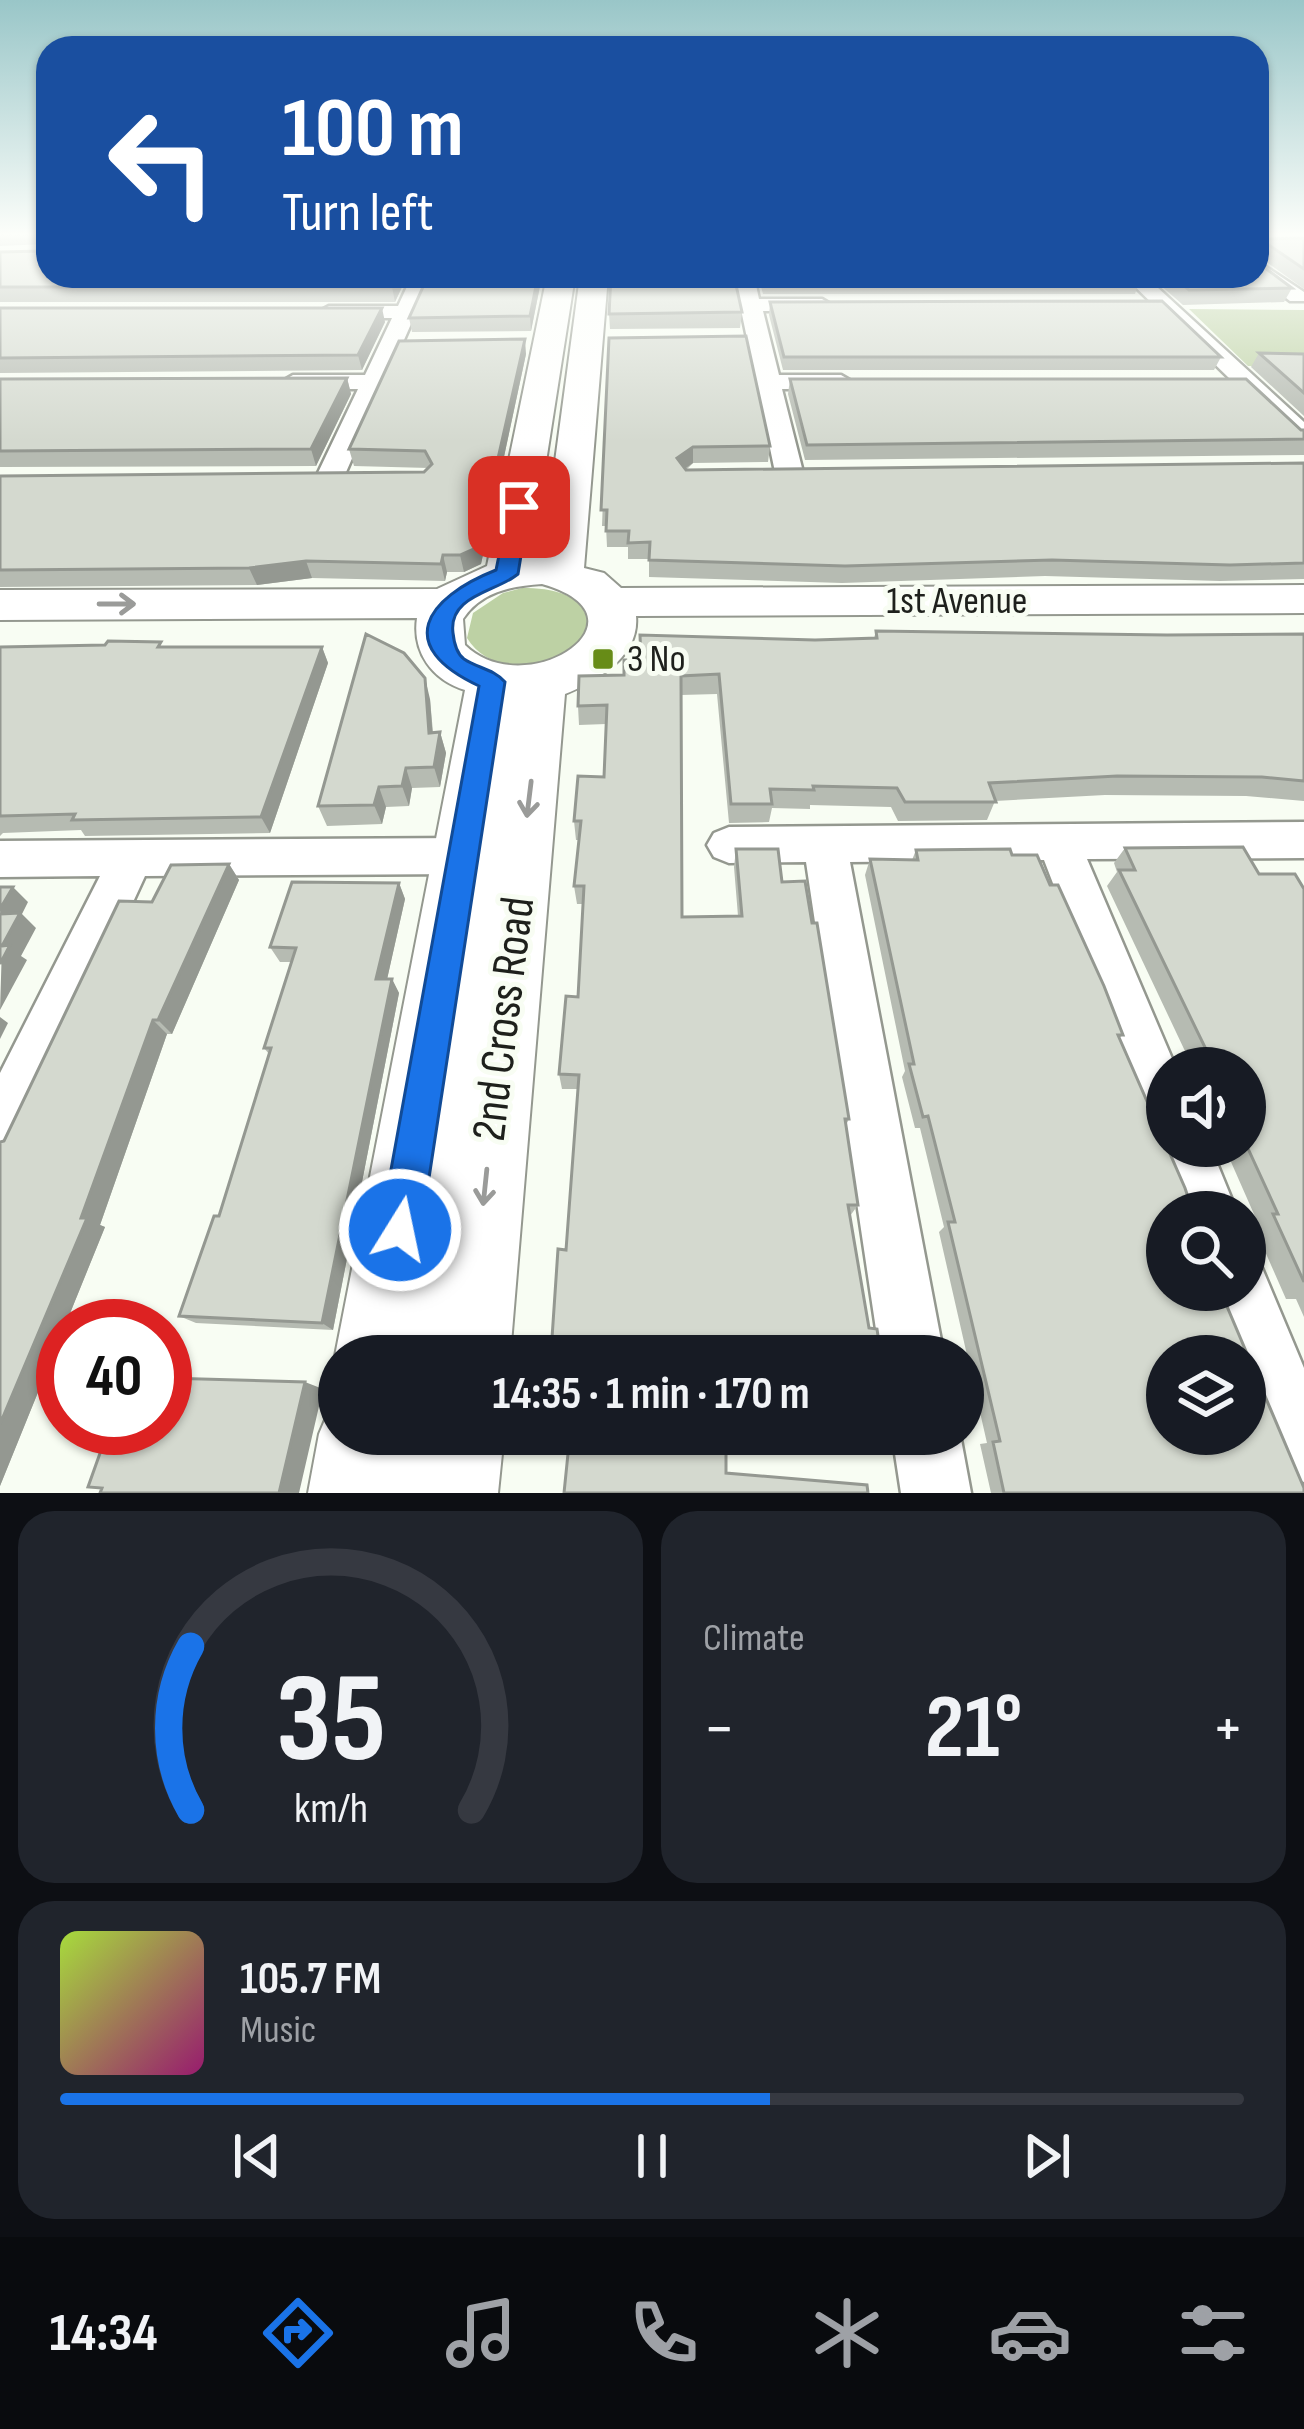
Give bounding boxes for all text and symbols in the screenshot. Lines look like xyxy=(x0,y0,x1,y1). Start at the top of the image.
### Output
text: 100 m xyxy=(282,79,464,180)
icon: left xyxy=(84,84,240,240)
text: Turn left xyxy=(282,181,434,246)
pin xyxy=(468,456,570,558)
icon: arrive xyxy=(486,474,552,540)
street label: 1st Avenue xyxy=(886,578,1028,625)
one-way arrow xyxy=(97,593,136,615)
place label: 3 No xyxy=(627,636,686,683)
marker: 3 No xyxy=(590,646,616,672)
one-way arrow xyxy=(518,779,540,818)
street label: 2nd Cross Road xyxy=(461,894,547,1144)
map controls xyxy=(1146,1047,1266,1455)
button: sound xyxy=(1146,1047,1266,1167)
one-way arrow xyxy=(474,1166,496,1205)
position arrow xyxy=(337,1167,463,1293)
button: search xyxy=(1146,1191,1266,1311)
speed limit sign: 40 xyxy=(36,1299,192,1455)
button: layers xyxy=(1146,1335,1266,1455)
text: 14:35 · 1 min · 170 m xyxy=(492,1367,810,1422)
text: Climate xyxy=(703,1615,805,1662)
text: 35 xyxy=(275,1647,386,1796)
text: 21° xyxy=(925,1675,1022,1783)
text: − xyxy=(703,1690,735,1769)
text: + xyxy=(1212,1690,1244,1769)
text: km/h xyxy=(293,1783,368,1835)
text: 105.7 FM xyxy=(240,1952,381,2007)
text: Music xyxy=(240,2007,316,2054)
icon: previous xyxy=(224,2123,290,2189)
icon: pause xyxy=(619,2123,685,2189)
icon: next xyxy=(1014,2123,1080,2189)
icon: directions xyxy=(256,2291,340,2375)
icon: music xyxy=(439,2291,523,2375)
icon: phone xyxy=(622,2291,706,2375)
icon: climate xyxy=(805,2291,889,2375)
icon: car xyxy=(988,2291,1072,2375)
icon: filters xyxy=(1171,2291,1255,2375)
text: 14:34 xyxy=(49,2301,158,2366)

